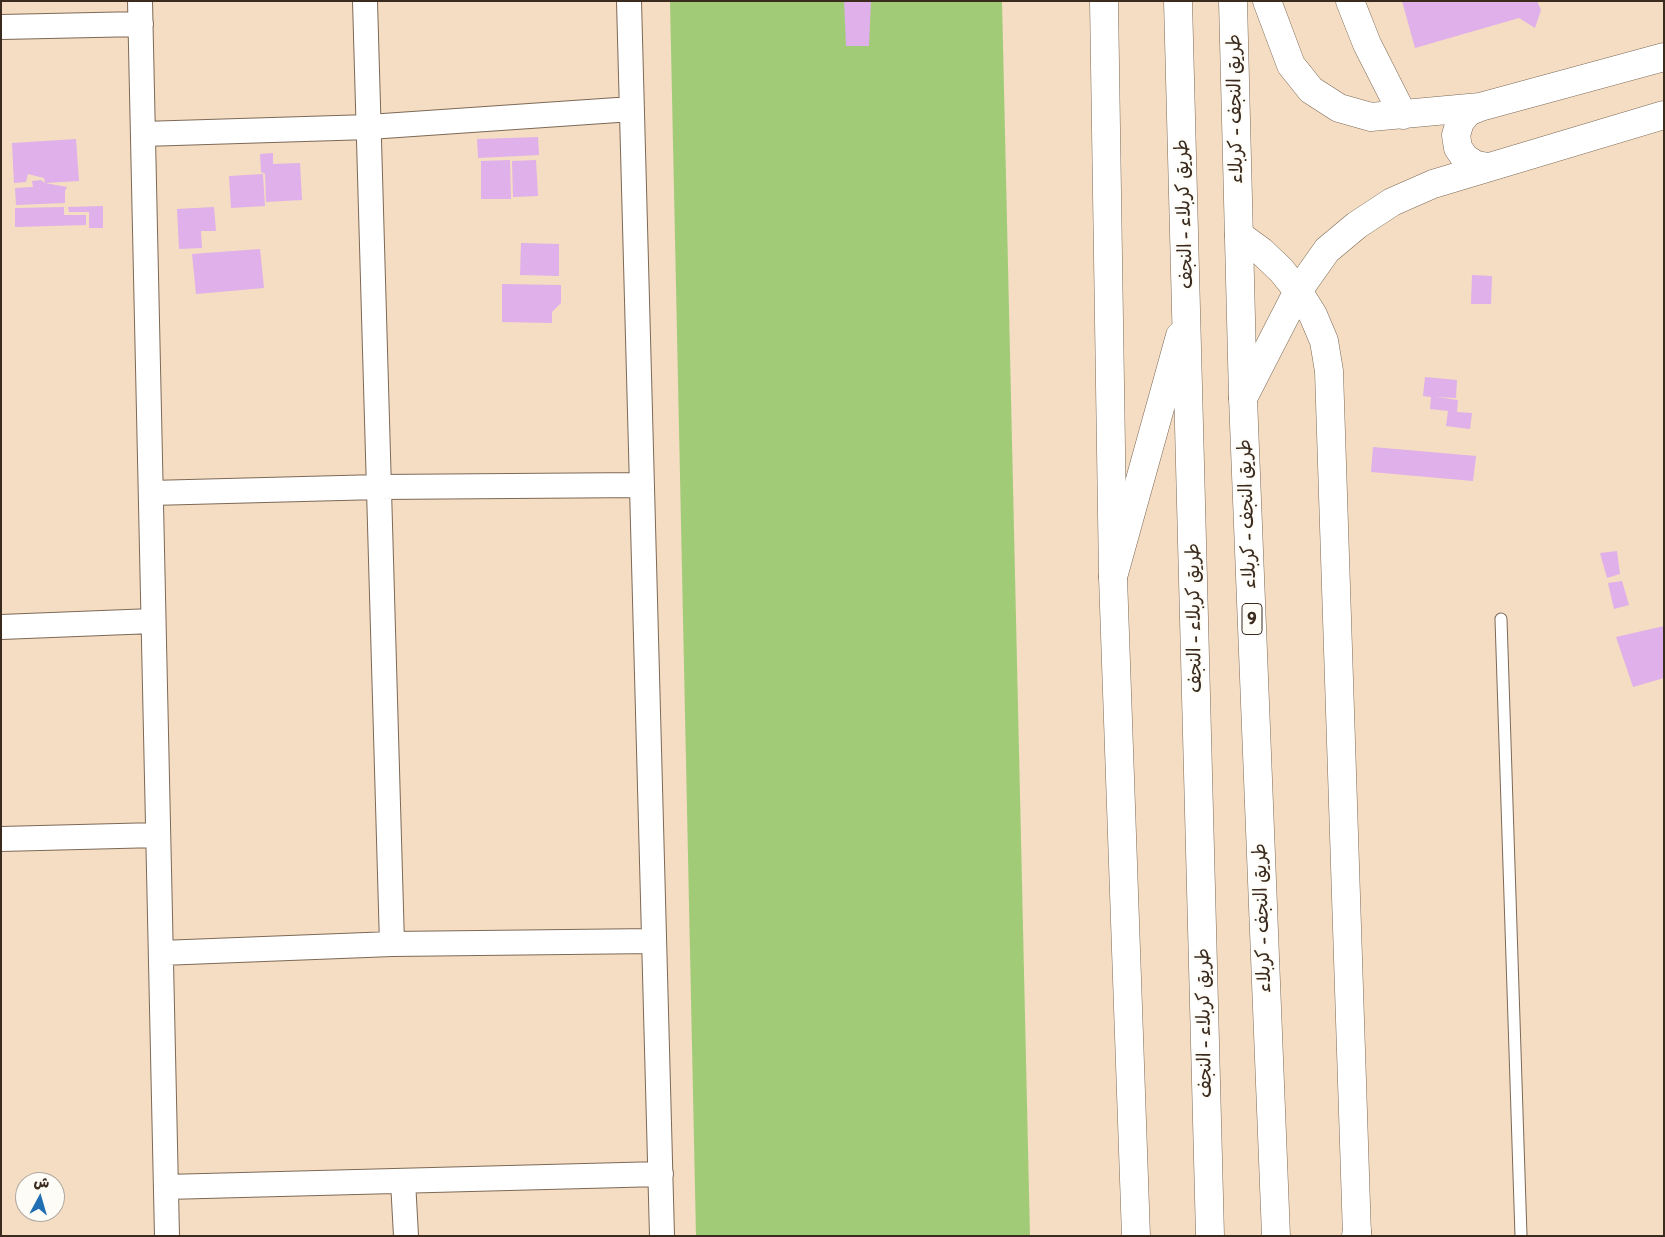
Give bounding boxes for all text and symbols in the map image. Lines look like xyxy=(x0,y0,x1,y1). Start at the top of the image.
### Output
street label: طريق النجف - کربلاء xyxy=(1223,34,1249,184)
street label: طريق کربلاء - النجف xyxy=(1171,139,1199,289)
street label: طريق النجف - کربلاء xyxy=(1234,439,1262,589)
street label: طريق کربلاء - النجف xyxy=(1182,543,1208,693)
road number: 9 xyxy=(1242,604,1262,634)
street label: طريق النجف - کربلاء xyxy=(1249,843,1277,993)
street label: طريق کربلاء - النجف xyxy=(1192,948,1218,1098)
north arrow xyxy=(15,1172,65,1222)
text: ش xyxy=(33,1173,50,1192)

